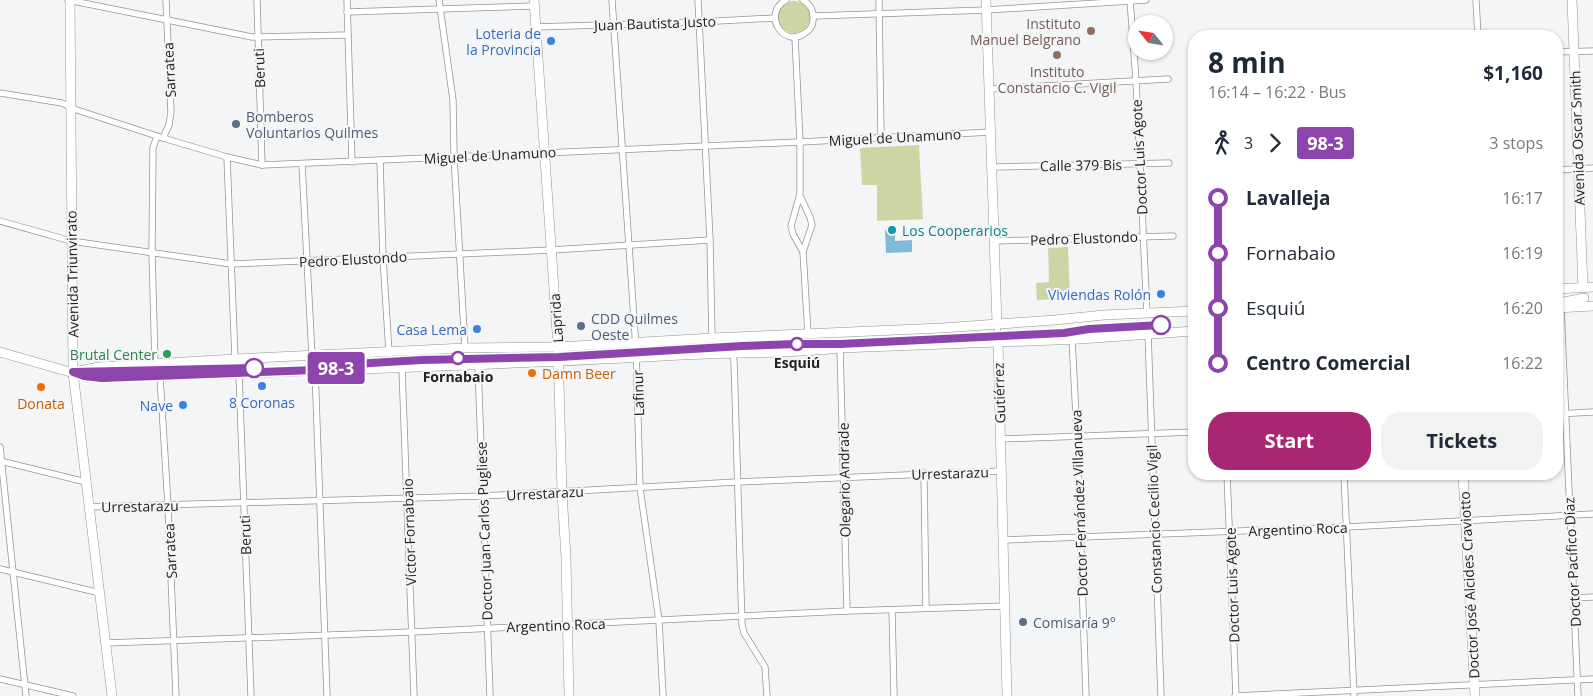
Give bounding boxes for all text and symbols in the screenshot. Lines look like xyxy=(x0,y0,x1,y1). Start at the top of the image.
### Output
street label: Juan Bautista Justo xyxy=(592,11,716,35)
place label: Instituto Manuel Belgrano xyxy=(970,14,1081,49)
north arrow xyxy=(1128,15,1172,60)
map controls xyxy=(1128,15,1173,60)
place label: Loteria de la Provincia xyxy=(466,24,541,59)
marker: Instituto Manuel Belgrano xyxy=(1085,25,1097,37)
marker: Loteria de la Provincia xyxy=(545,35,557,47)
street label: Sarratea xyxy=(158,42,180,98)
text: 8 min xyxy=(1208,43,1286,81)
street label: Beruti xyxy=(249,48,269,88)
marker: Instituto Constancio C. Vigil xyxy=(1051,49,1063,61)
text: $1,160 xyxy=(1483,60,1543,86)
place label: Instituto Constancio C. Vigil xyxy=(998,62,1116,97)
street label: Avenida Oscar Smith xyxy=(1565,70,1589,206)
text: 16:14 – 16:22 · Bus xyxy=(1208,81,1346,103)
street label: Doctor Luis Agote xyxy=(1126,99,1152,215)
place label: Bomberos Voluntarios Quilmes xyxy=(246,107,379,142)
marker: Bomberos Voluntarios Quilmes xyxy=(230,118,242,130)
street label: Miguel de Unamuno xyxy=(828,124,962,150)
icon: walk xyxy=(1208,129,1236,157)
icon: forward xyxy=(1261,129,1289,157)
text: 98-3 xyxy=(1307,131,1344,155)
text: 3 xyxy=(1244,132,1253,154)
text: 3 stops xyxy=(1489,132,1543,154)
street label: Miguel de Unamuno xyxy=(423,142,557,168)
street label: Calle 379 Bis xyxy=(1040,155,1123,175)
text: Lavalleja xyxy=(1246,185,1331,211)
text: 16:17 xyxy=(1502,187,1543,209)
street label: Avenida Triunvirato xyxy=(61,210,83,338)
place label: Los Cooperarios xyxy=(902,221,1008,240)
marker: Los Cooperarios xyxy=(886,224,898,236)
street label: Pedro Elustondo xyxy=(1030,227,1138,249)
text: Fornabaio xyxy=(1246,240,1336,266)
text: 16:19 xyxy=(1502,242,1543,264)
street label: Pedro Elustondo xyxy=(298,247,408,271)
place label: Viviendas Rolón xyxy=(1048,285,1151,304)
marker: Viviendas Rolón xyxy=(1155,288,1167,300)
street label: Laprida xyxy=(545,293,567,343)
text: Esquiú xyxy=(1246,295,1305,321)
text: 16:20 xyxy=(1502,297,1543,319)
place label: CDD Quilmes Oeste xyxy=(591,309,678,344)
unlabelled marker xyxy=(1151,315,1171,335)
place label: Casa Lema xyxy=(396,320,467,339)
marker: CDD Quilmes Oeste xyxy=(575,320,587,332)
marker: Casa Lema xyxy=(471,323,483,335)
marker: Esquiú xyxy=(790,337,804,351)
place label: Brutal Center xyxy=(70,345,157,364)
marker: Brutal Center xyxy=(161,348,173,360)
text: Centro Comercial xyxy=(1246,350,1411,376)
marker: Fornabaio xyxy=(451,351,465,365)
line badge: 98-3 xyxy=(301,352,371,384)
text: 16:22 xyxy=(1502,352,1543,374)
place label: Esquiú xyxy=(774,353,820,372)
text: 98-3 xyxy=(318,356,354,380)
unlabelled marker xyxy=(244,358,264,378)
street label: Gutiérrez xyxy=(988,362,1010,424)
place label: Damn Beer xyxy=(542,364,616,383)
place label: Fornabaio xyxy=(423,367,494,386)
marker: Damn Beer xyxy=(526,367,538,379)
street label: Lafinur xyxy=(628,369,648,416)
marker: 8 Coronas xyxy=(256,380,268,392)
marker: Donata xyxy=(35,381,47,393)
place label: 8 Coronas xyxy=(229,393,295,412)
place label: Donata xyxy=(17,394,65,413)
place label: Nave xyxy=(140,396,173,415)
marker: Nave xyxy=(177,399,189,411)
street label: Doctor Fernández Villanueva xyxy=(1066,409,1092,597)
button: Start xyxy=(1208,412,1371,470)
button: Tickets xyxy=(1381,412,1543,470)
street label: Olegario Andrade xyxy=(833,422,855,538)
street label: Doctor Juan Carlos Pugliese xyxy=(471,441,497,621)
street label: Constancio Cecilio Vigil xyxy=(1142,444,1166,594)
street label: Urrestarazu xyxy=(911,462,989,484)
street label: Víctor Fornabaio xyxy=(398,478,420,586)
street label: Urrestarazu xyxy=(506,481,584,505)
street label: Doctor José Alcides Craviotto xyxy=(1455,491,1483,679)
street label: Urrestarazu xyxy=(101,496,179,516)
street label: Doctor Pacífico Díaz xyxy=(1559,496,1585,627)
street label: Beruti xyxy=(235,515,255,555)
street label: Argentino Roca xyxy=(1248,518,1348,540)
street label: Sarratea xyxy=(159,523,181,579)
street label: Doctor Luis Agote xyxy=(1220,527,1244,643)
place label: Comisaría 9° xyxy=(1033,613,1116,632)
street label: Argentino Roca xyxy=(506,614,606,636)
marker: Comisaría 9° xyxy=(1017,616,1029,628)

